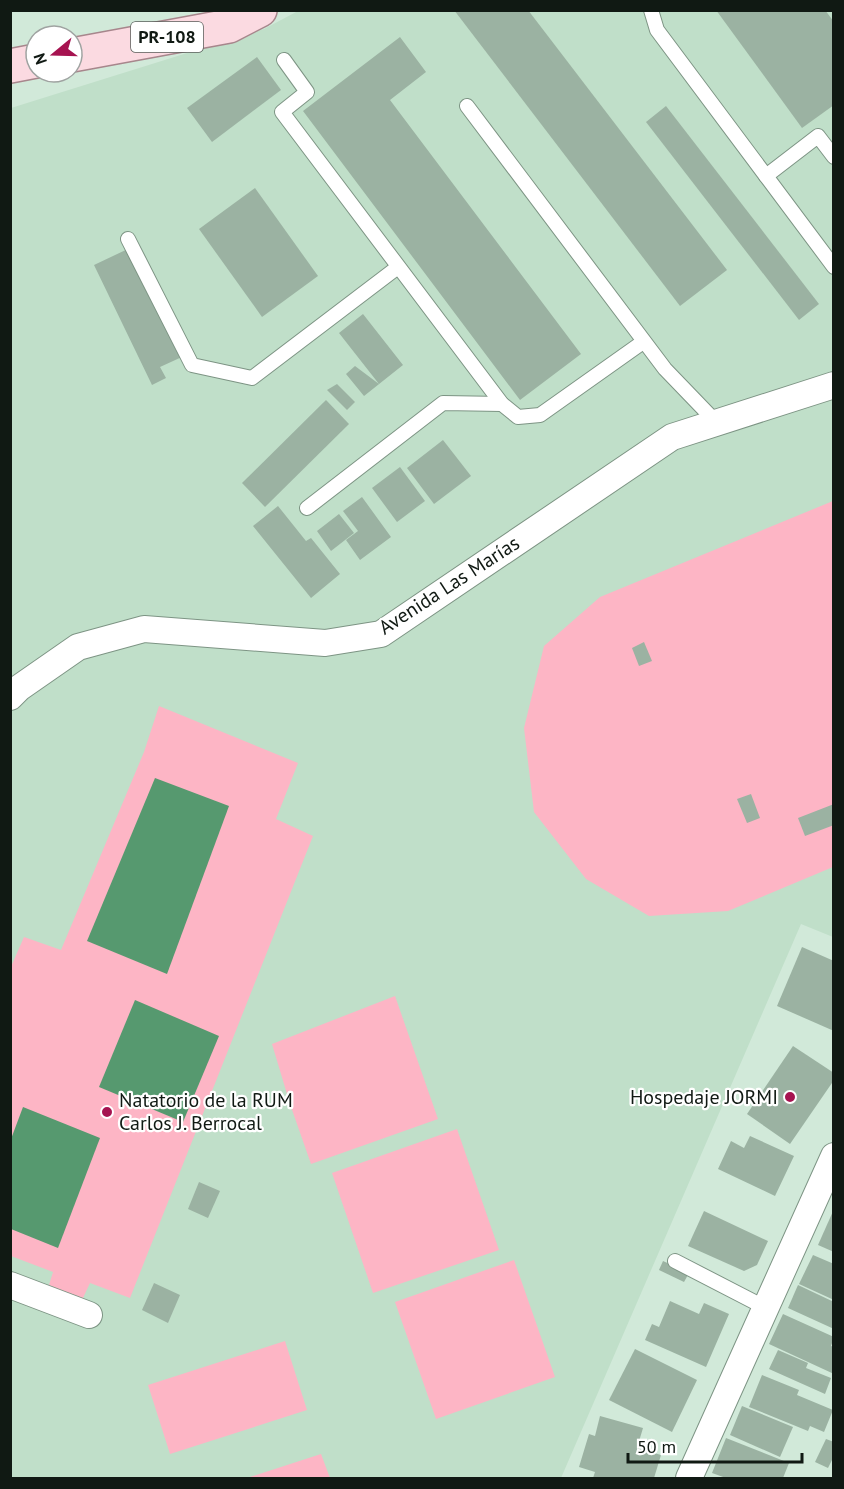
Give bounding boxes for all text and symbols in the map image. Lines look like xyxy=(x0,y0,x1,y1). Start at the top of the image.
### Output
road number: PR-108 xyxy=(131,22,203,52)
north arrow xyxy=(24,24,84,84)
text: N xyxy=(29,51,51,67)
street label: Avenida Las Marías xyxy=(374,530,524,640)
place label: Hospedaje JORMI xyxy=(630,1084,778,1110)
place label: Natatorio de la RUM Carlos J. Berrocal xyxy=(119,1087,293,1136)
marker: Hospedaje JORMI xyxy=(783,1090,797,1104)
marker: Natatorio de la RUM Carlos J. Berrocal xyxy=(100,1105,114,1119)
scale bar xyxy=(628,1426,802,1464)
text: 50 m xyxy=(637,1435,676,1458)

